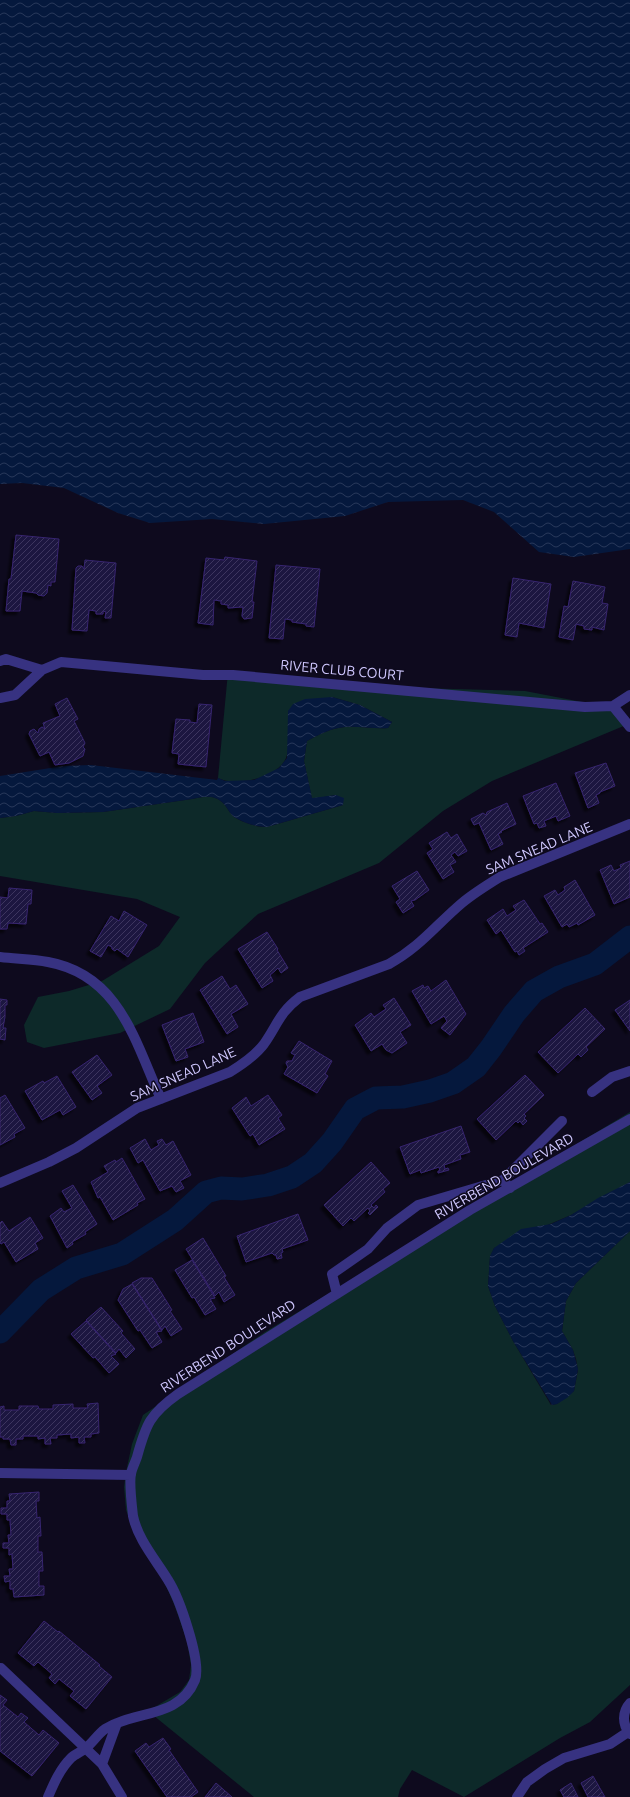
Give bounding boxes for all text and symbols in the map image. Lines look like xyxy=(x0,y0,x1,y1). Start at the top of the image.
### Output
street label: RIVER CLUB COURT xyxy=(280,657,404,683)
street label: SAM SNEAD LANE xyxy=(483,818,595,878)
street label: SAM SNEAD LANE xyxy=(128,1043,238,1104)
street label: RIVERBEND BOULEVARD xyxy=(432,1130,576,1222)
street label: RIVERBEND BOULEVARD xyxy=(157,1296,299,1396)

